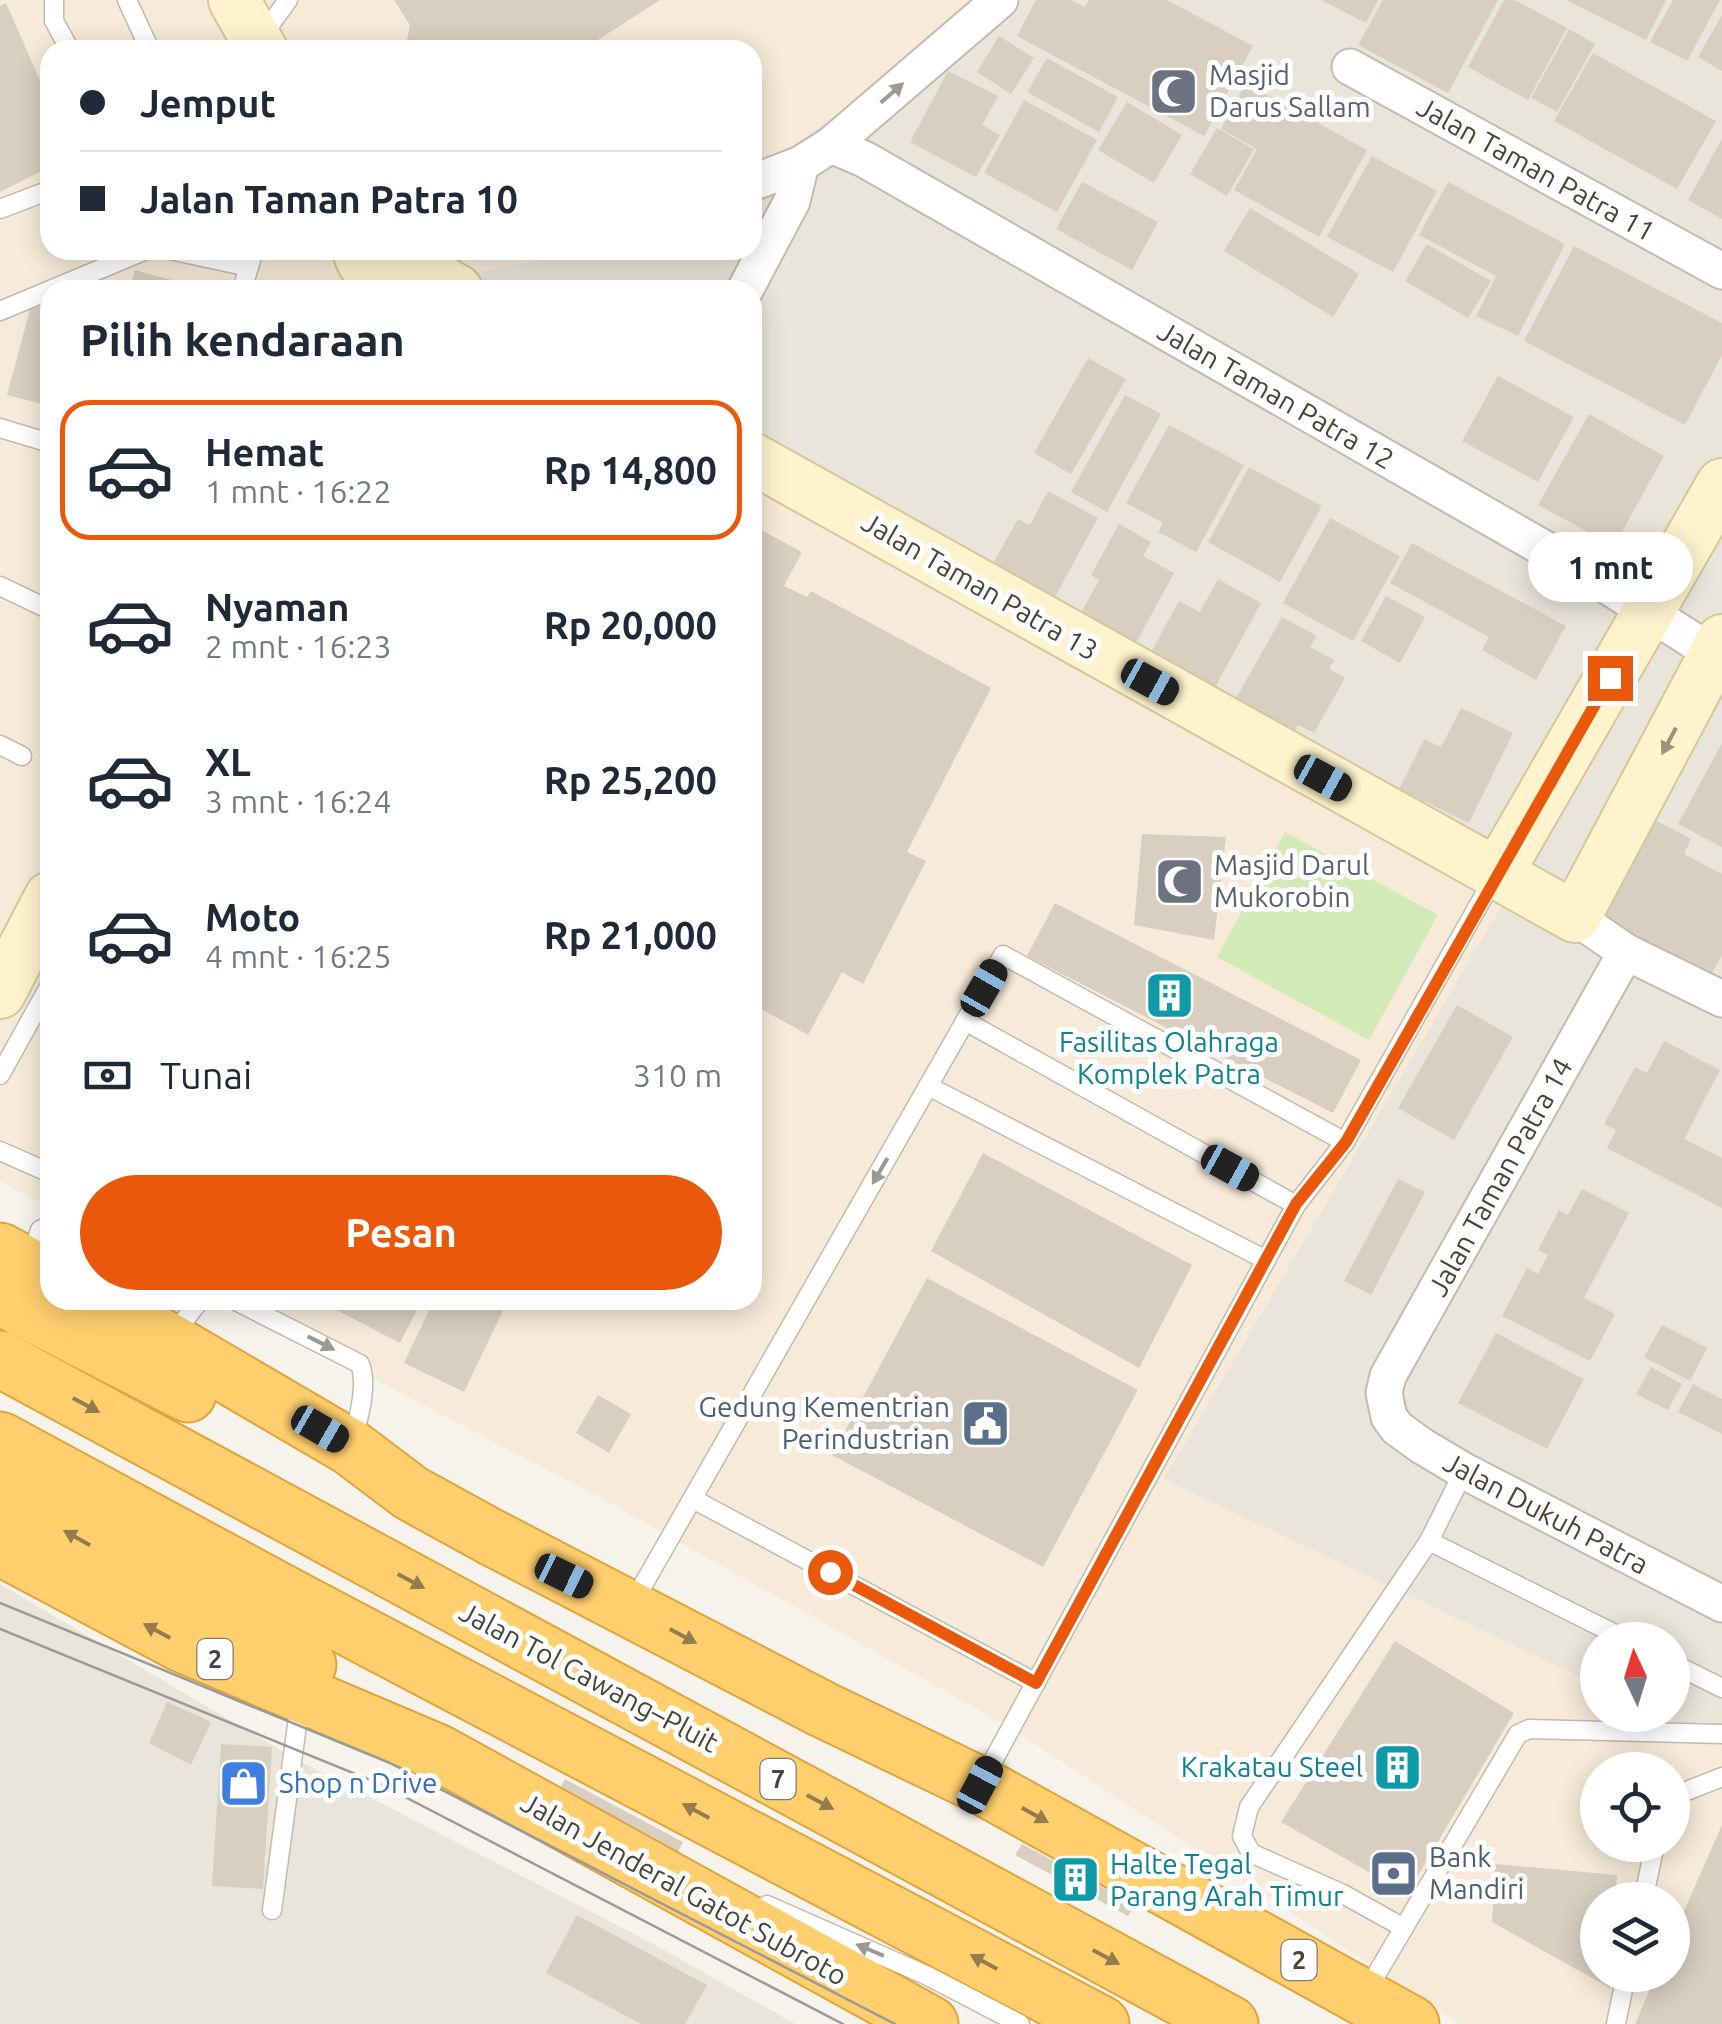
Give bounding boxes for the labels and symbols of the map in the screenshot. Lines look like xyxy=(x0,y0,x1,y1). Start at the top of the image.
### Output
place label: Masjid Darus Sallam xyxy=(1209,59,1371,122)
mosque icon: Masjid Darus Sallam xyxy=(1148,65,1200,117)
one-way arrow xyxy=(879,83,904,105)
street label: Jalan Taman Patra 11 xyxy=(1412,90,1661,247)
street label: Jalan Taman Patra 12 xyxy=(1153,314,1400,475)
street label: Jalan Taman Patra 13 xyxy=(857,505,1104,666)
callout: 1 mnt xyxy=(1528,533,1692,603)
car xyxy=(1116,654,1184,710)
route end xyxy=(1588,656,1633,701)
one-way arrow xyxy=(1660,726,1677,755)
car xyxy=(1289,750,1357,806)
place label: Masjid Darul Mukorobin xyxy=(1214,849,1369,912)
mosque icon: Masjid Darul Mukorobin xyxy=(1153,855,1205,907)
car xyxy=(956,955,1012,1021)
building icon: Fasilitas Olahraga Komplek Patra xyxy=(1143,969,1195,1021)
place label: Fasilitas Olahraga Komplek Patra xyxy=(1059,1026,1279,1089)
street label: Jalan Taman Patra 14 xyxy=(1421,1052,1578,1301)
car xyxy=(1196,1140,1264,1196)
one-way arrow xyxy=(872,1156,889,1185)
one-way arrow xyxy=(307,1334,336,1351)
place label: Gedung Kementrian Perindustrian xyxy=(699,1391,950,1454)
one-way arrow xyxy=(71,1396,100,1413)
public building icon: Gedung Kementrian Perindustrian xyxy=(959,1397,1011,1449)
car xyxy=(287,1401,353,1457)
street label: Jalan Dukuh Patra xyxy=(1439,1445,1654,1580)
one-way arrow xyxy=(62,1529,91,1546)
car xyxy=(530,1549,598,1603)
route start xyxy=(808,1550,853,1595)
one-way arrow xyxy=(397,1572,426,1589)
street label: Jalan Tol Cawang–Pluit xyxy=(455,1595,724,1758)
one-way arrow xyxy=(142,1622,171,1639)
north arrow xyxy=(1580,1622,1690,1732)
one-way arrow xyxy=(669,1627,698,1644)
road number: 2 xyxy=(198,1639,232,1679)
building icon: Krakatau Steel xyxy=(1372,1741,1424,1793)
car xyxy=(953,1751,1007,1819)
place label: Krakatau Steel xyxy=(1181,1751,1363,1782)
shop icon: Shop n Drive xyxy=(218,1757,270,1809)
road number: 7 xyxy=(760,1759,796,1799)
place label: Shop n Drive xyxy=(279,1767,437,1798)
street label: Jalan Jenderal Gatot Subroto xyxy=(516,1786,852,1991)
one-way arrow xyxy=(806,1794,835,1811)
one-way arrow xyxy=(682,1803,711,1820)
one-way arrow xyxy=(1021,1805,1049,1823)
place label: Bank Mandiri xyxy=(1429,1841,1524,1904)
bank icon: Bank Mandiri xyxy=(1368,1847,1420,1899)
place label: Halte Tegal Parang Arah Timur xyxy=(1110,1848,1344,1911)
building icon: Halte Tegal Parang Arah Timur xyxy=(1049,1854,1101,1906)
road number: 2 xyxy=(1282,1940,1316,1980)
one-way arrow xyxy=(855,1942,884,1958)
one-way arrow xyxy=(1092,1948,1120,1965)
one-way arrow xyxy=(969,1954,998,1971)

